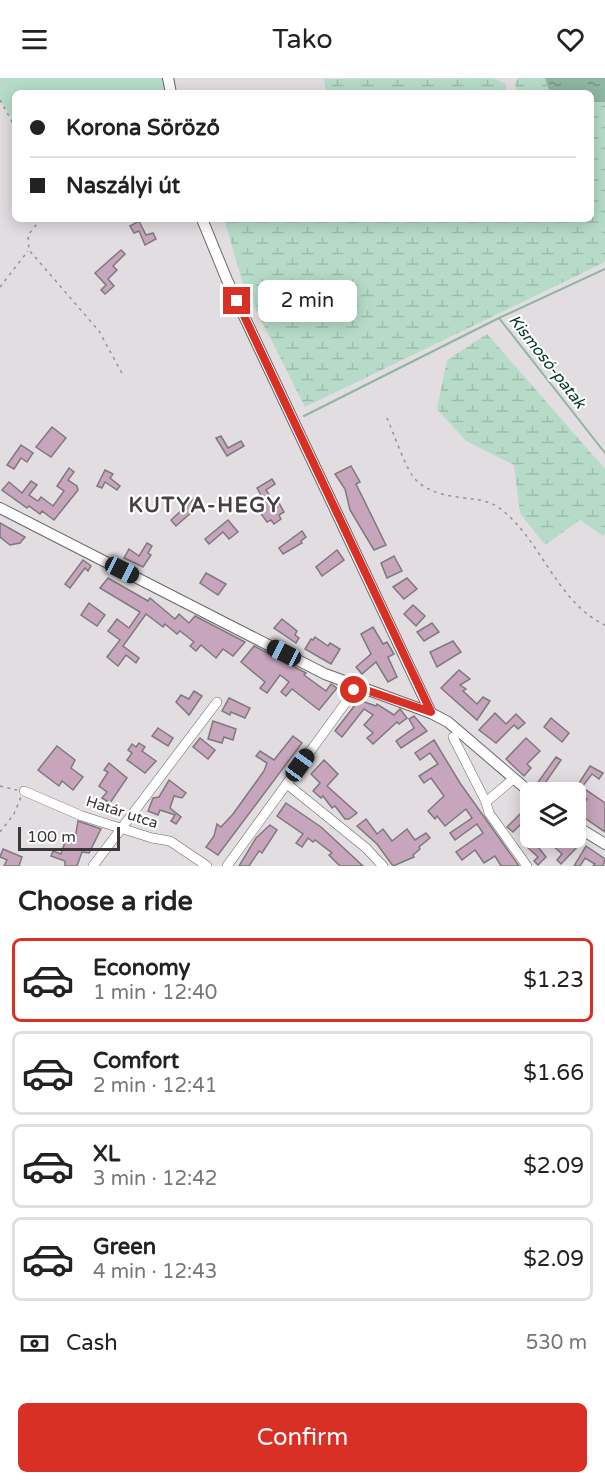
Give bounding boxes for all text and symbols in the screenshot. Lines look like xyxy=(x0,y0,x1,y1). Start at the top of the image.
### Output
icon: menu xyxy=(18,23,51,56)
text: Tako xyxy=(272,23,333,56)
icon: heart xyxy=(554,23,587,56)
text: Korona Söröző xyxy=(66,115,220,141)
text: Naszályi út xyxy=(66,173,180,199)
callout: 2 min xyxy=(258,280,357,322)
route end xyxy=(223,287,250,314)
text: 2 min xyxy=(281,289,334,313)
water label: Kismosó-patak xyxy=(504,311,591,413)
district label: KUTYA-HEGY xyxy=(128,493,282,518)
car xyxy=(102,554,142,586)
car xyxy=(264,637,304,669)
route start xyxy=(340,676,367,703)
car xyxy=(282,745,318,785)
map controls xyxy=(520,782,586,848)
button: layers xyxy=(520,782,586,848)
street label: Határ utca xyxy=(84,792,160,832)
scale bar xyxy=(18,824,120,852)
text: 100 m xyxy=(27,827,76,847)
text: Choose a ride xyxy=(18,885,193,918)
icon: car xyxy=(21,953,75,1007)
text: Economy xyxy=(93,955,190,981)
text: $1.23 xyxy=(523,967,584,993)
text: 1 min · 12:40 xyxy=(93,981,217,1005)
icon: car xyxy=(21,1046,75,1100)
text: Comfort xyxy=(93,1048,179,1074)
text: $1.66 xyxy=(523,1060,584,1086)
text: 2 min · 12:41 xyxy=(93,1074,217,1098)
icon: car xyxy=(21,1139,75,1193)
text: XL xyxy=(93,1141,120,1167)
text: $2.09 xyxy=(523,1153,584,1179)
text: 3 min · 12:42 xyxy=(93,1167,217,1191)
icon: car xyxy=(21,1232,75,1286)
text: Green xyxy=(93,1234,156,1260)
text: $2.09 xyxy=(523,1246,584,1272)
text: 4 min · 12:43 xyxy=(93,1260,217,1284)
icon: cash xyxy=(18,1327,51,1360)
text: Cash xyxy=(66,1330,118,1356)
text: 530 m xyxy=(526,1331,587,1355)
button: Confirm xyxy=(18,1403,587,1472)

